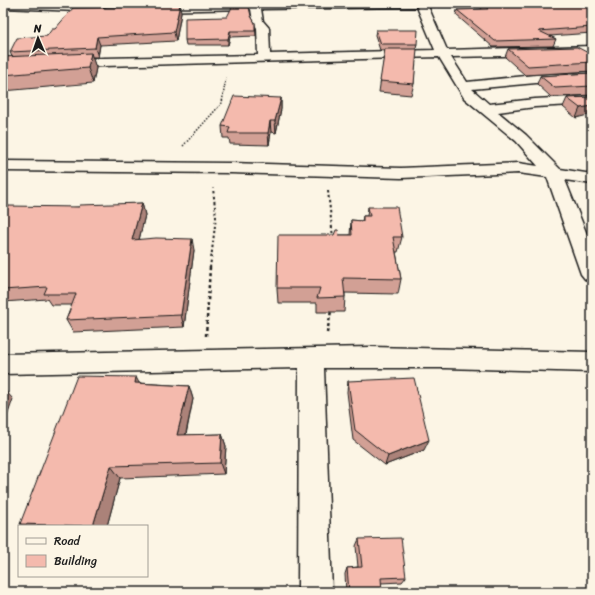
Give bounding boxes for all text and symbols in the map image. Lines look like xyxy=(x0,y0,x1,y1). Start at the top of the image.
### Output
north arrow xyxy=(18,18,58,58)
text: N xyxy=(33,19,42,38)
legend xyxy=(18,525,148,577)
text: Road xyxy=(54,530,81,552)
text: Building xyxy=(54,550,97,572)

